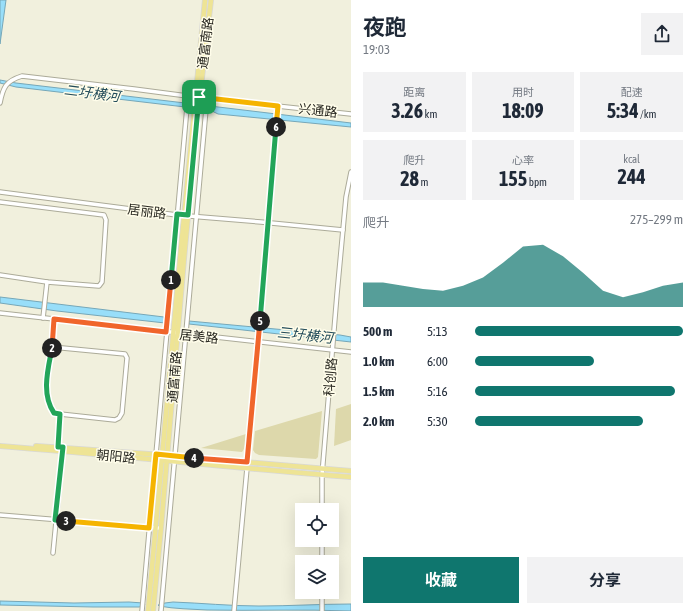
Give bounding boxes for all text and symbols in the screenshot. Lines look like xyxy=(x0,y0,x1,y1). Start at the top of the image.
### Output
button: share xyxy=(641,13,683,55)
text: 夜跑 xyxy=(363,14,407,40)
street label: 通富南路 xyxy=(195,16,216,70)
text: 19:03 xyxy=(363,42,390,57)
pin xyxy=(182,80,216,114)
water label: 二圩横河 xyxy=(63,82,124,105)
icon: arrive xyxy=(188,86,210,108)
text: 距离 xyxy=(403,86,425,98)
text: 用时 xyxy=(512,86,534,98)
text: 配速 xyxy=(621,86,643,98)
text: 3.26 xyxy=(391,99,423,122)
text: 18:09 xyxy=(502,99,544,122)
text: 5:34 xyxy=(607,99,639,122)
street label: 兴通路 xyxy=(298,101,338,120)
text: km xyxy=(423,108,437,120)
text: /km xyxy=(639,108,657,120)
pin: 6 xyxy=(266,117,286,137)
text: 6 xyxy=(273,121,279,133)
text: kcal xyxy=(623,153,640,165)
text: 爬升 xyxy=(403,154,425,166)
text: 心率 xyxy=(512,154,534,166)
text: 244 xyxy=(618,165,646,188)
text: 28 xyxy=(400,167,419,190)
text: 155 xyxy=(499,167,527,190)
text: m xyxy=(419,176,428,188)
text: bpm xyxy=(527,176,547,188)
street label: 居丽路 xyxy=(127,202,167,221)
text: 275–299 m xyxy=(630,212,683,227)
text: 爬升 xyxy=(363,215,389,230)
pin: 1 xyxy=(161,270,181,290)
text: 1 xyxy=(168,274,174,286)
pin: 5 xyxy=(250,311,270,331)
text: 5 xyxy=(257,315,263,327)
water label: 三圩横河 xyxy=(276,324,337,346)
text: 500 m xyxy=(363,324,392,339)
text: 5:13 xyxy=(427,324,448,339)
street label: 居美路 xyxy=(179,327,219,346)
pin: 2 xyxy=(42,338,62,358)
text: 2 xyxy=(49,342,55,354)
street label: 通富南路 xyxy=(165,350,184,404)
text: 1.0 km xyxy=(363,354,394,369)
text: 6:00 xyxy=(427,354,448,369)
street label: 科创路 xyxy=(321,357,340,397)
text: 1.5 km xyxy=(363,384,394,399)
text: 5:16 xyxy=(427,384,448,399)
text: 2.0 km xyxy=(363,414,394,429)
text: 5:30 xyxy=(427,414,448,429)
street label: 朝阳路 xyxy=(96,447,136,466)
pin: 4 xyxy=(184,448,204,468)
text: 4 xyxy=(191,452,197,464)
map controls xyxy=(295,503,339,599)
button: locate xyxy=(295,503,339,547)
pin: 3 xyxy=(56,511,76,531)
text: 3 xyxy=(63,515,69,527)
button: layers xyxy=(295,555,339,599)
button: 收藏 xyxy=(363,557,519,603)
button: 分享 xyxy=(527,557,683,603)

